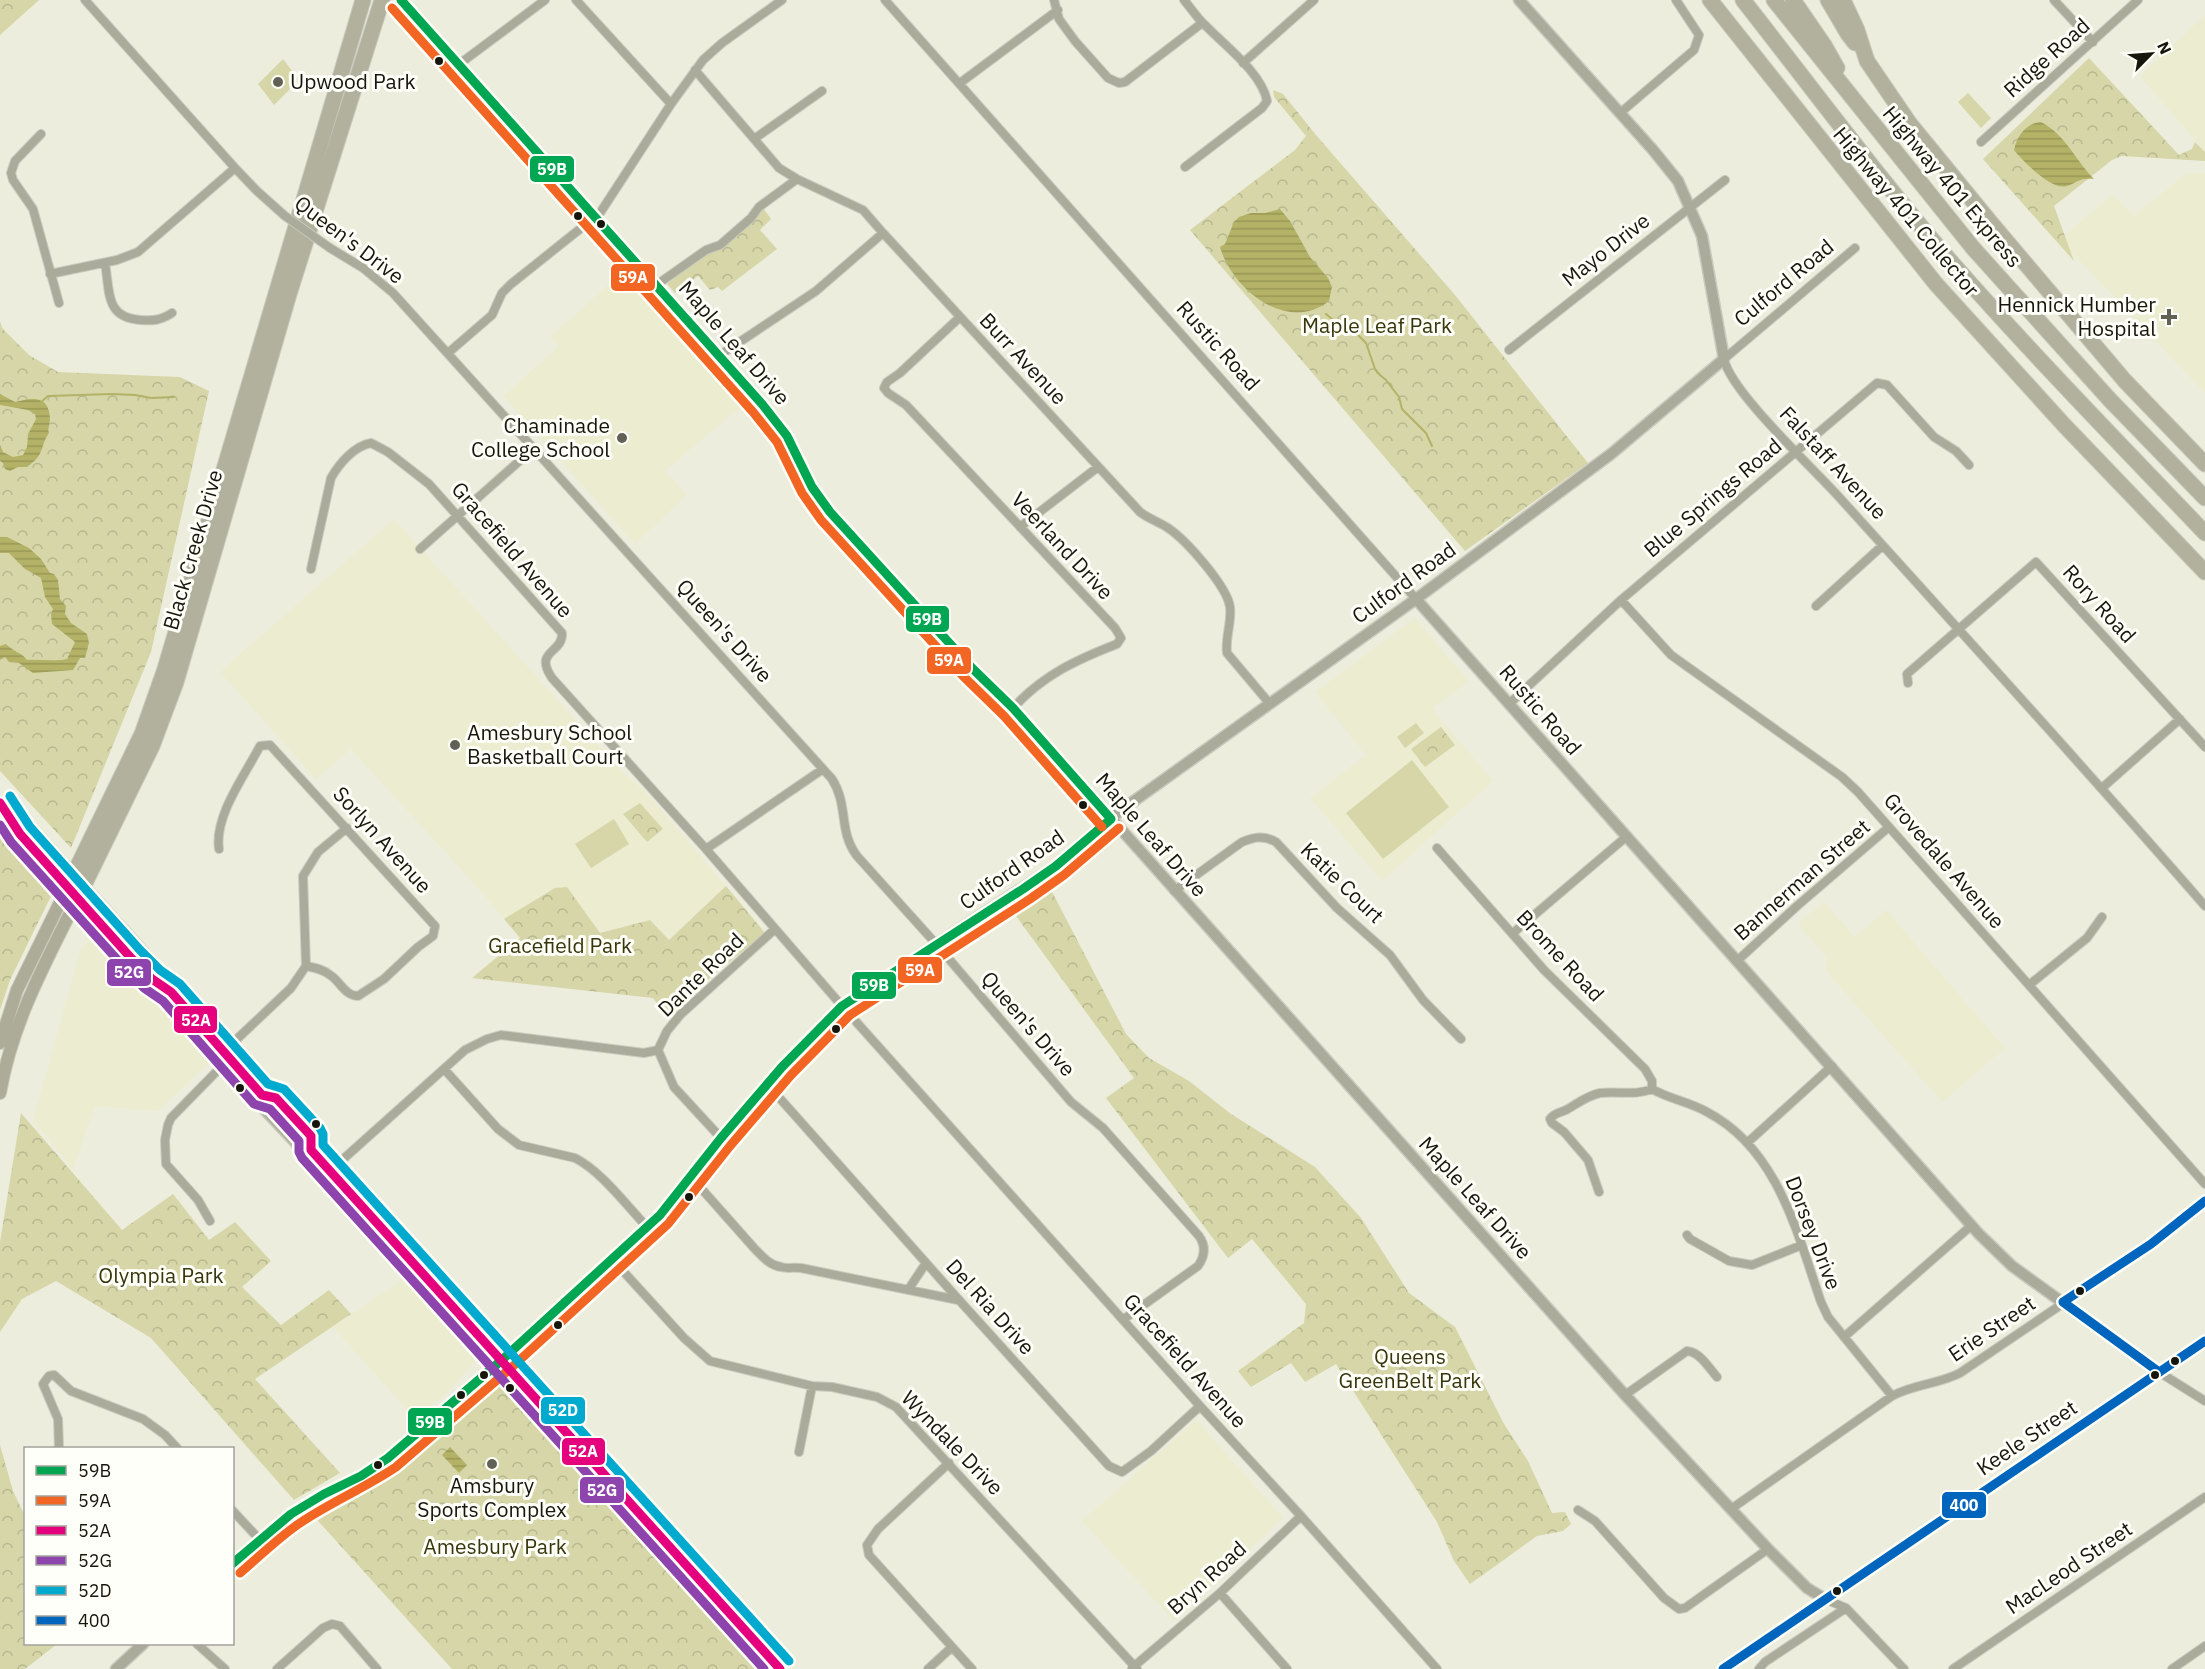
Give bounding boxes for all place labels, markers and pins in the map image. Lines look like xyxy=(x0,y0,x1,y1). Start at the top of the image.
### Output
unlabelled marker xyxy=(433,55,445,67)
place label: Upwood Park xyxy=(290,67,416,95)
marker: Upwood Park xyxy=(271,75,285,89)
unlabelled marker xyxy=(572,210,584,222)
unlabelled marker xyxy=(595,218,607,230)
place label: Hennick Humber Hospital xyxy=(1997,290,2156,342)
marker: Hennick Humber Hospital xyxy=(2160,308,2178,326)
place label: Chaminade College School xyxy=(471,411,610,463)
marker: Chaminade College School xyxy=(615,431,629,445)
place label: Amesbury School Basketball Court xyxy=(467,718,632,770)
marker: Amesbury School Basketball Court xyxy=(448,738,462,752)
unlabelled marker xyxy=(1077,799,1089,811)
unlabelled marker xyxy=(830,1023,842,1035)
unlabelled marker xyxy=(234,1082,246,1094)
unlabelled marker xyxy=(310,1118,322,1130)
unlabelled marker xyxy=(683,1191,695,1203)
unlabelled marker xyxy=(2074,1285,2086,1297)
unlabelled marker xyxy=(552,1319,564,1331)
unlabelled marker xyxy=(2169,1355,2181,1367)
unlabelled marker xyxy=(478,1369,490,1381)
unlabelled marker xyxy=(2149,1369,2161,1381)
unlabelled marker xyxy=(504,1382,516,1394)
unlabelled marker xyxy=(455,1389,467,1401)
marker: Amsbury Sports Complex xyxy=(485,1457,499,1471)
unlabelled marker xyxy=(372,1459,384,1471)
place label: Amsbury Sports Complex xyxy=(417,1471,567,1523)
unlabelled marker xyxy=(1831,1585,1843,1597)

